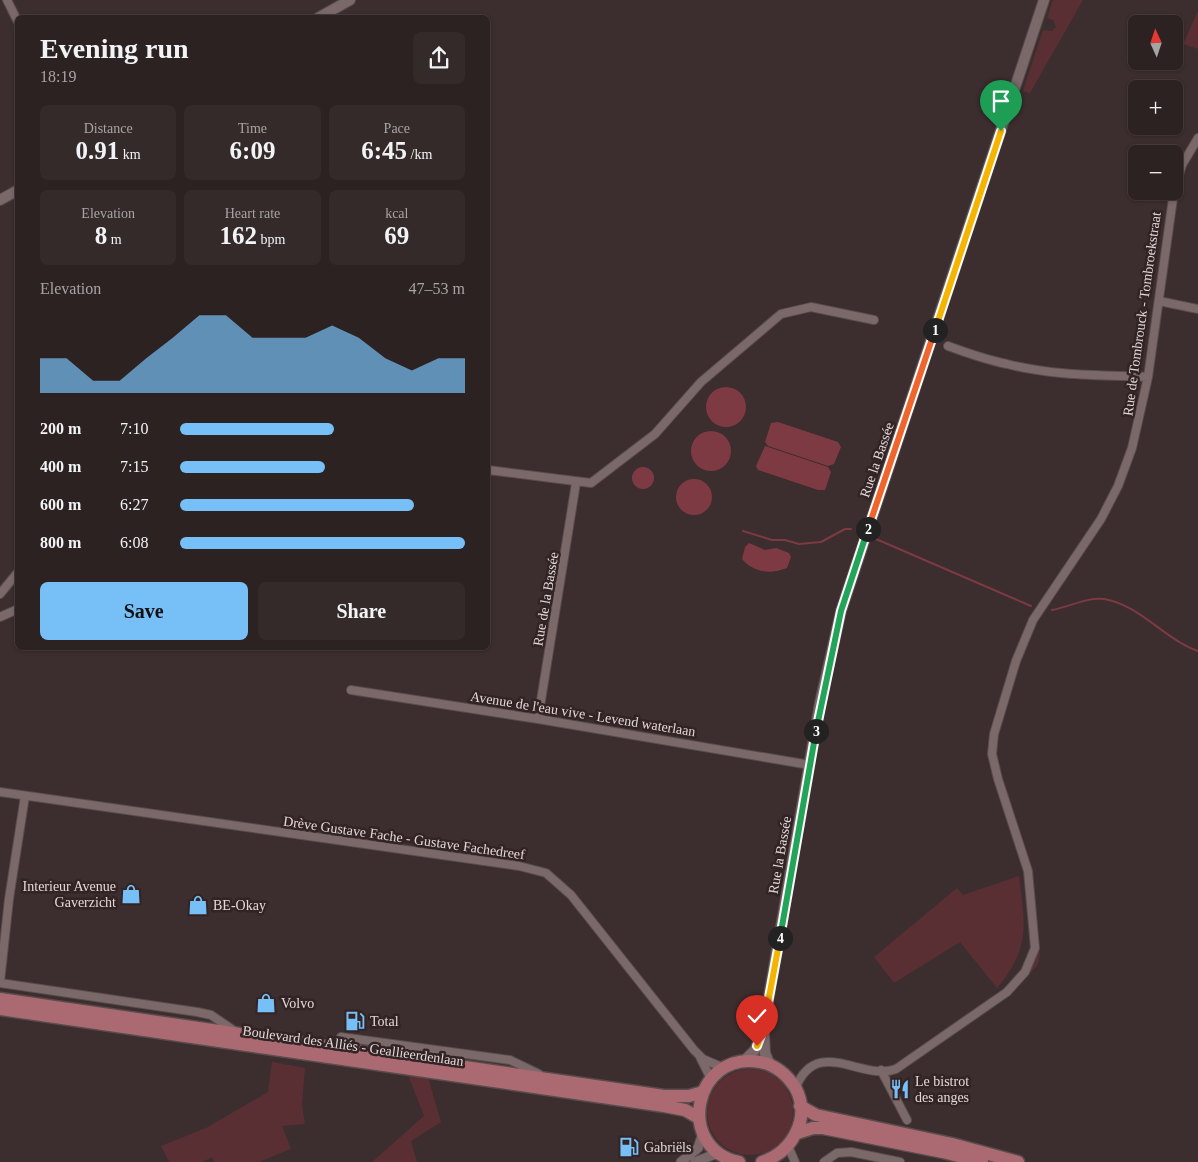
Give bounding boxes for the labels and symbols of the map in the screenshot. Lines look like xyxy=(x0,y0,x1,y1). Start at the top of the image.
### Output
north arrow xyxy=(1128,15,1182,70)
pin xyxy=(980,80,1022,131)
street label: Rue de Tombrouck - Tombroekstraat xyxy=(1120,211,1164,417)
pin: 1 xyxy=(922,318,948,342)
street label: Rue la Bassée xyxy=(857,420,897,500)
pin: 2 xyxy=(856,516,880,542)
street label: Rue de la Bassée xyxy=(530,551,562,647)
street label: Avenue de l'eau vive - Levend waterlaan xyxy=(469,689,697,739)
pin: 3 xyxy=(804,718,828,744)
street label: Drève Gustave Fache - Gustave Fachedreef xyxy=(282,814,526,862)
street label: Rue la Bassée xyxy=(766,815,794,895)
place label: Interieur Avenue Gaverzicht xyxy=(23,879,116,910)
shop icon: Interieur Avenue Gaverzicht xyxy=(120,883,142,905)
shop icon: BE-Okay xyxy=(187,894,209,916)
place label: BE-Okay xyxy=(213,898,266,913)
pin: 4 xyxy=(768,926,792,950)
shop icon: Volvo xyxy=(255,992,277,1014)
pin xyxy=(736,995,778,1046)
place label: Volvo xyxy=(281,996,314,1011)
fuel station icon: Total xyxy=(344,1010,366,1032)
place label: Total xyxy=(370,1014,399,1029)
street label: Boulevard des Alliés - Geallieerdenlaan xyxy=(241,1023,465,1069)
place label: Le bistrot des anges xyxy=(915,1074,969,1105)
restaurant icon: Le bistrot des anges xyxy=(889,1078,911,1100)
fuel station icon: Gabriëls xyxy=(618,1136,640,1158)
place label: Gabriëls xyxy=(644,1140,691,1155)

